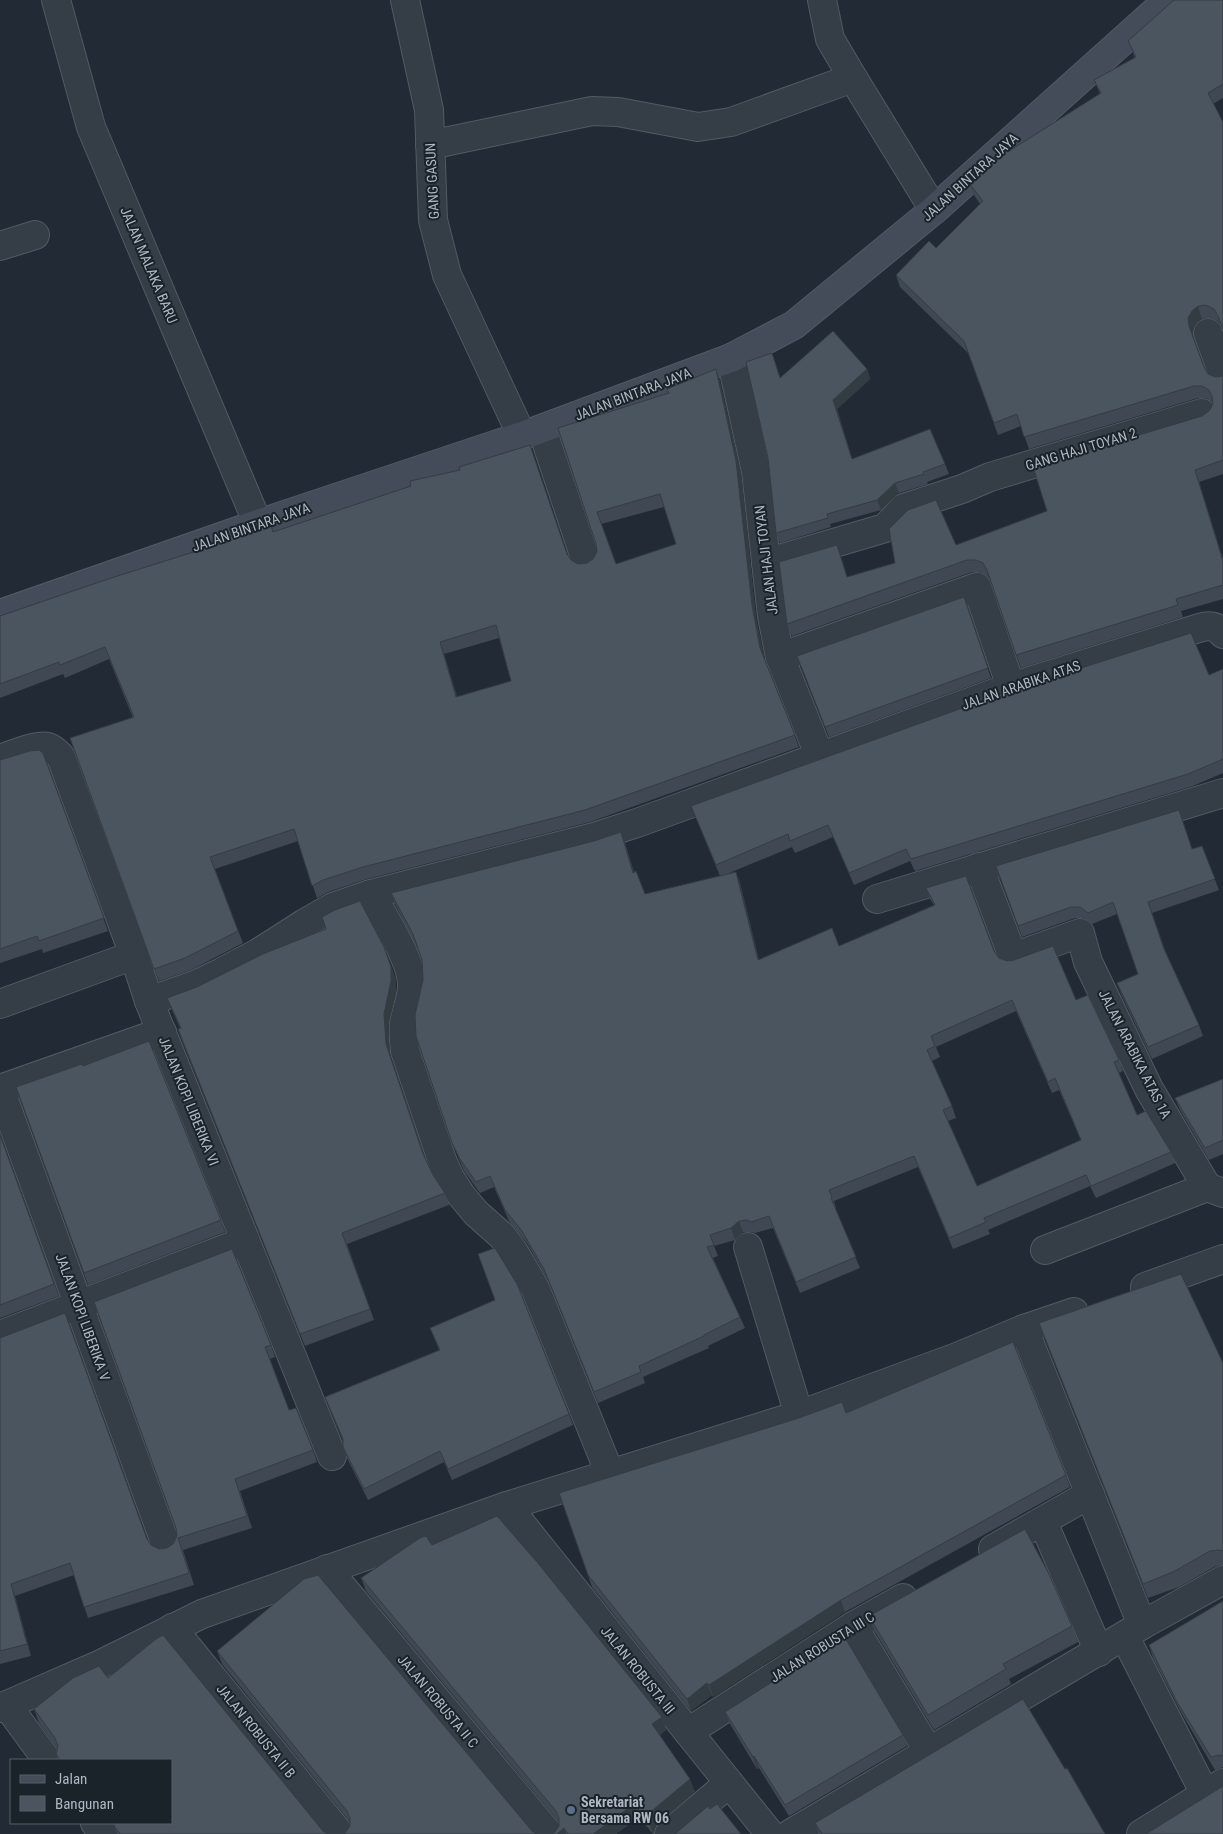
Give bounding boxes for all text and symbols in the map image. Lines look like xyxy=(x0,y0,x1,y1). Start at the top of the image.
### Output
street label: JALAN BINTARA JAYA xyxy=(919,130,1021,224)
street label: GANG GASUN xyxy=(422,142,442,220)
street label: JALAN MALAKA BARU xyxy=(117,204,181,326)
street label: JALAN BINTARA JAYA xyxy=(573,364,693,424)
street label: GANG HAJI TOYAN 2 xyxy=(1023,424,1139,474)
street label: JALAN BINTARA JAYA xyxy=(190,499,312,555)
street label: JALAN HAJI TOYAN xyxy=(751,504,781,616)
street label: JALAN ARABIKA ATAS xyxy=(960,657,1082,713)
street label: JALAN ARABIKA ATAS 1A xyxy=(1096,987,1174,1121)
street label: JALAN KOPI LIBERIKA VI xyxy=(156,1034,222,1168)
street label: JALAN KOPI LIBERIKA V xyxy=(53,1251,114,1383)
street label: JALAN ROBUSTA III C xyxy=(767,1608,877,1686)
street label: JALAN ROBUSTA III xyxy=(598,1623,678,1717)
street label: JALAN ROBUSTA II C xyxy=(395,1651,482,1751)
street label: JALAN ROBUSTA II B xyxy=(213,1681,299,1781)
legend xyxy=(10,1759,172,1824)
text: Jalan xyxy=(55,1770,87,1788)
place label: Sekretariat Bersama RW 06 xyxy=(581,1794,669,1826)
text: Bangunan xyxy=(55,1795,114,1813)
marker: Sekretariat Bersama RW 06 xyxy=(565,1804,577,1816)

